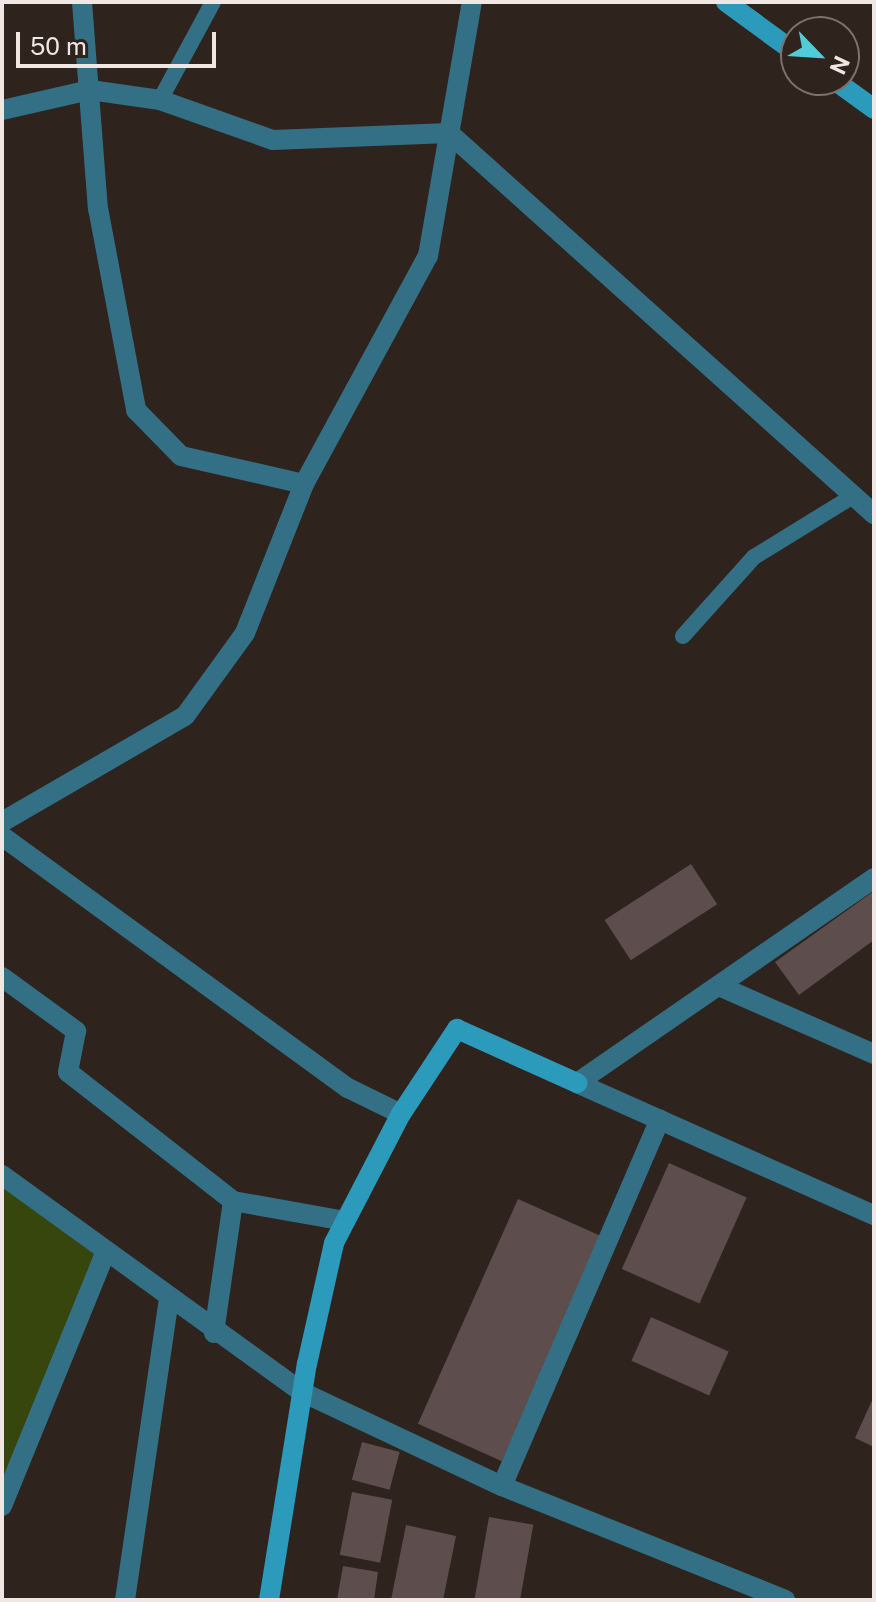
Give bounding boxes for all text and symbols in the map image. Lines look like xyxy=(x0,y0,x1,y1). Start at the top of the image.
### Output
scale bar xyxy=(20,16,220,66)
north arrow xyxy=(780,16,860,96)
text: 50 m xyxy=(30,32,87,60)
text: N xyxy=(825,52,855,79)

